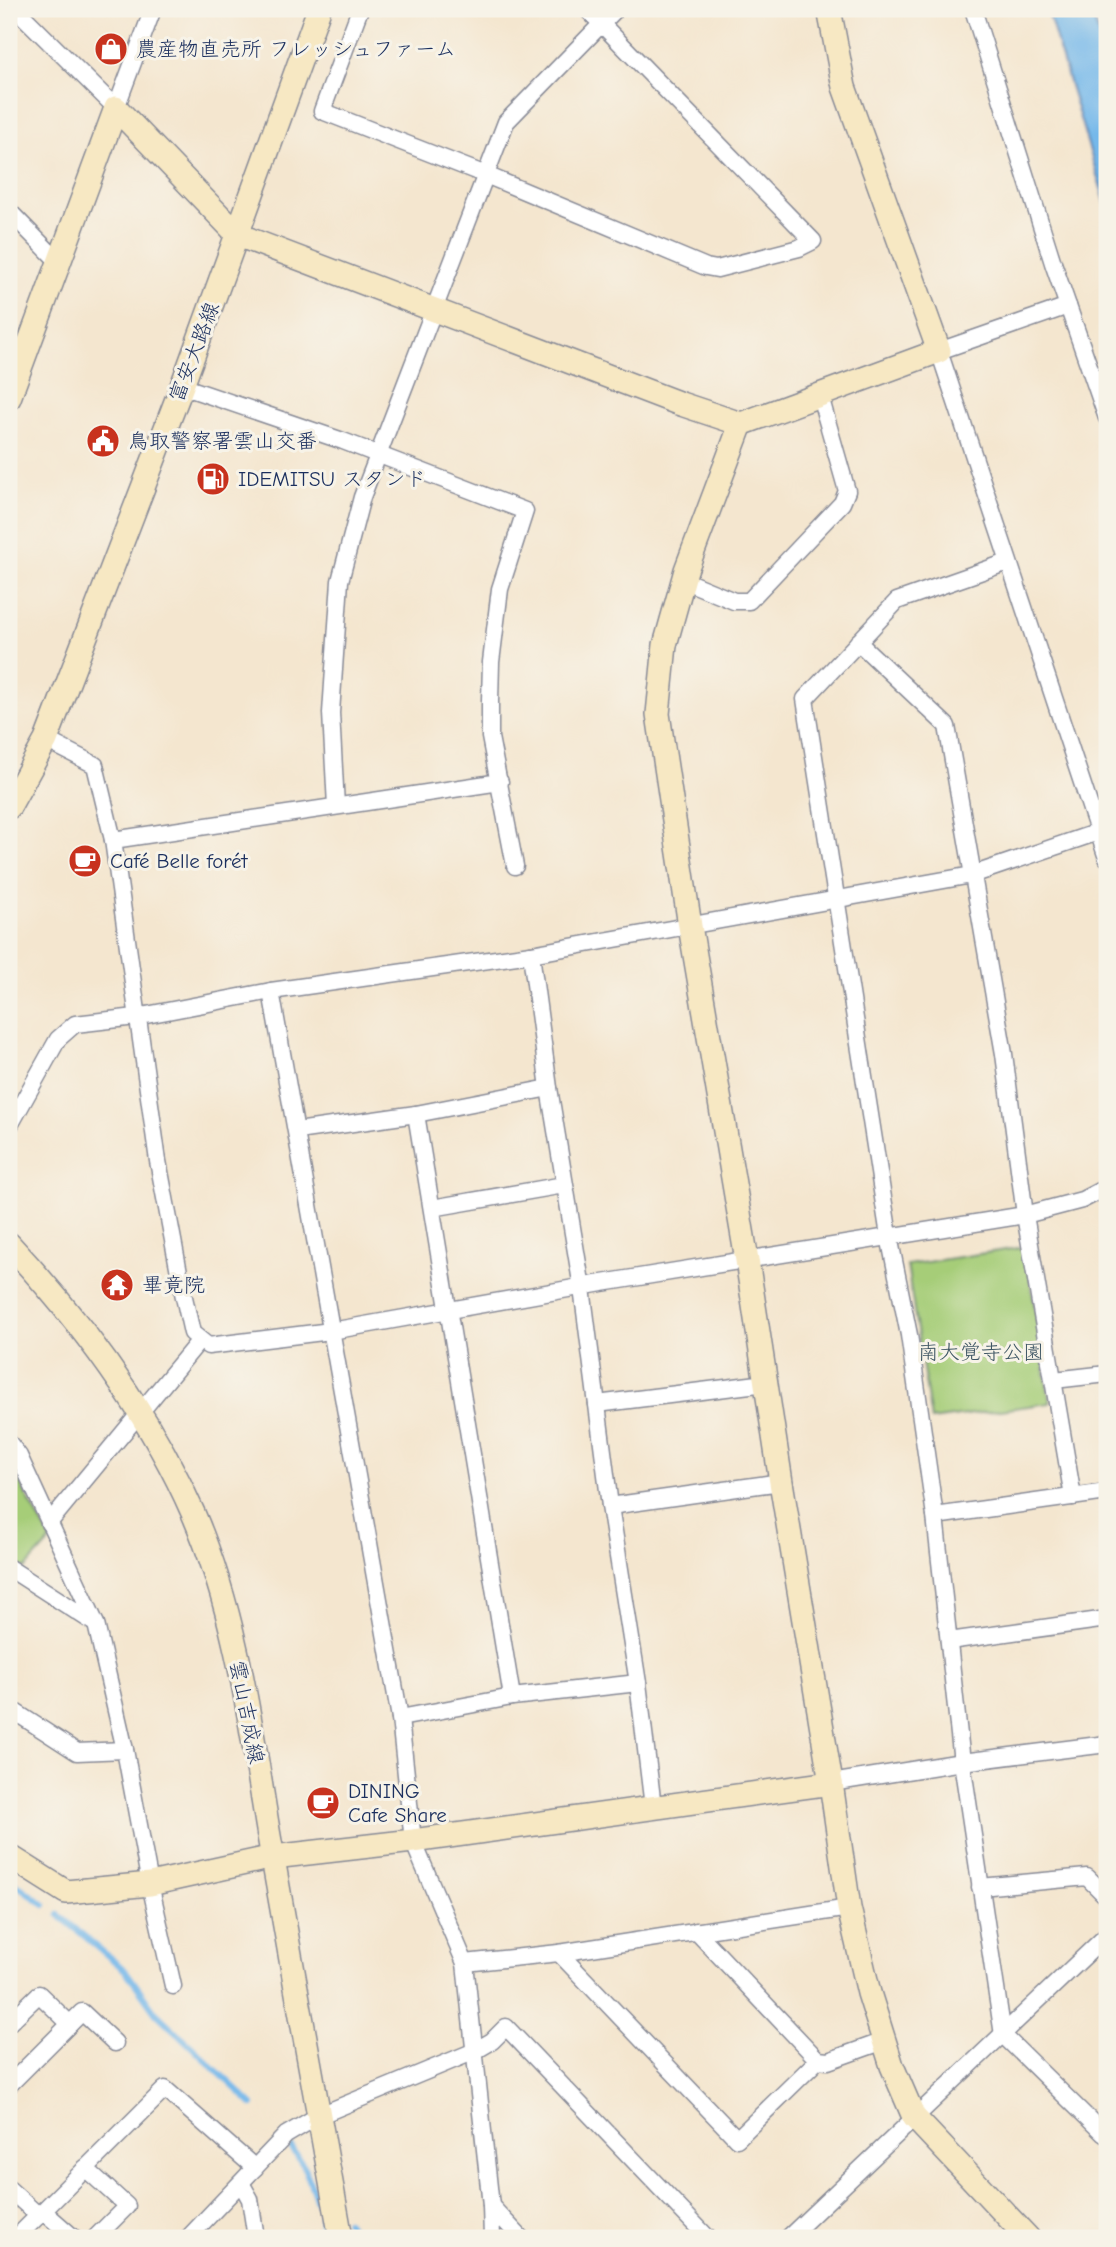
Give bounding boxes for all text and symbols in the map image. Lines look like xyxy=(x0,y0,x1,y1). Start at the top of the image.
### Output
shop icon: 農産物直売所 フレッシュファーム xyxy=(92,30,130,68)
place label: 農産物直売所 フレッシュファーム xyxy=(136,37,456,61)
street label: 富安大路線 xyxy=(164,299,224,405)
public building icon: 鳥取警察署雲山交番 xyxy=(84,422,122,460)
place label: 鳥取警察署雲山交番 xyxy=(128,429,317,453)
fuel station icon: IDEMITSU スタンド xyxy=(194,460,232,498)
place label: IDEMITSU スタンド xyxy=(238,467,426,491)
cafe icon: Café Belle forét xyxy=(66,842,104,880)
place label: Café Belle forét xyxy=(110,849,249,873)
temple icon: 畢竟院 xyxy=(98,1266,136,1304)
place label: 畢竟院 xyxy=(142,1273,205,1297)
park label: 南大覚寺公園 xyxy=(918,1340,1044,1364)
street label: 雲山吉成線 xyxy=(225,1658,269,1766)
place label: DINING Cafe Share xyxy=(348,1779,447,1827)
cafe icon: DINING Cafe Share xyxy=(304,1784,342,1822)

